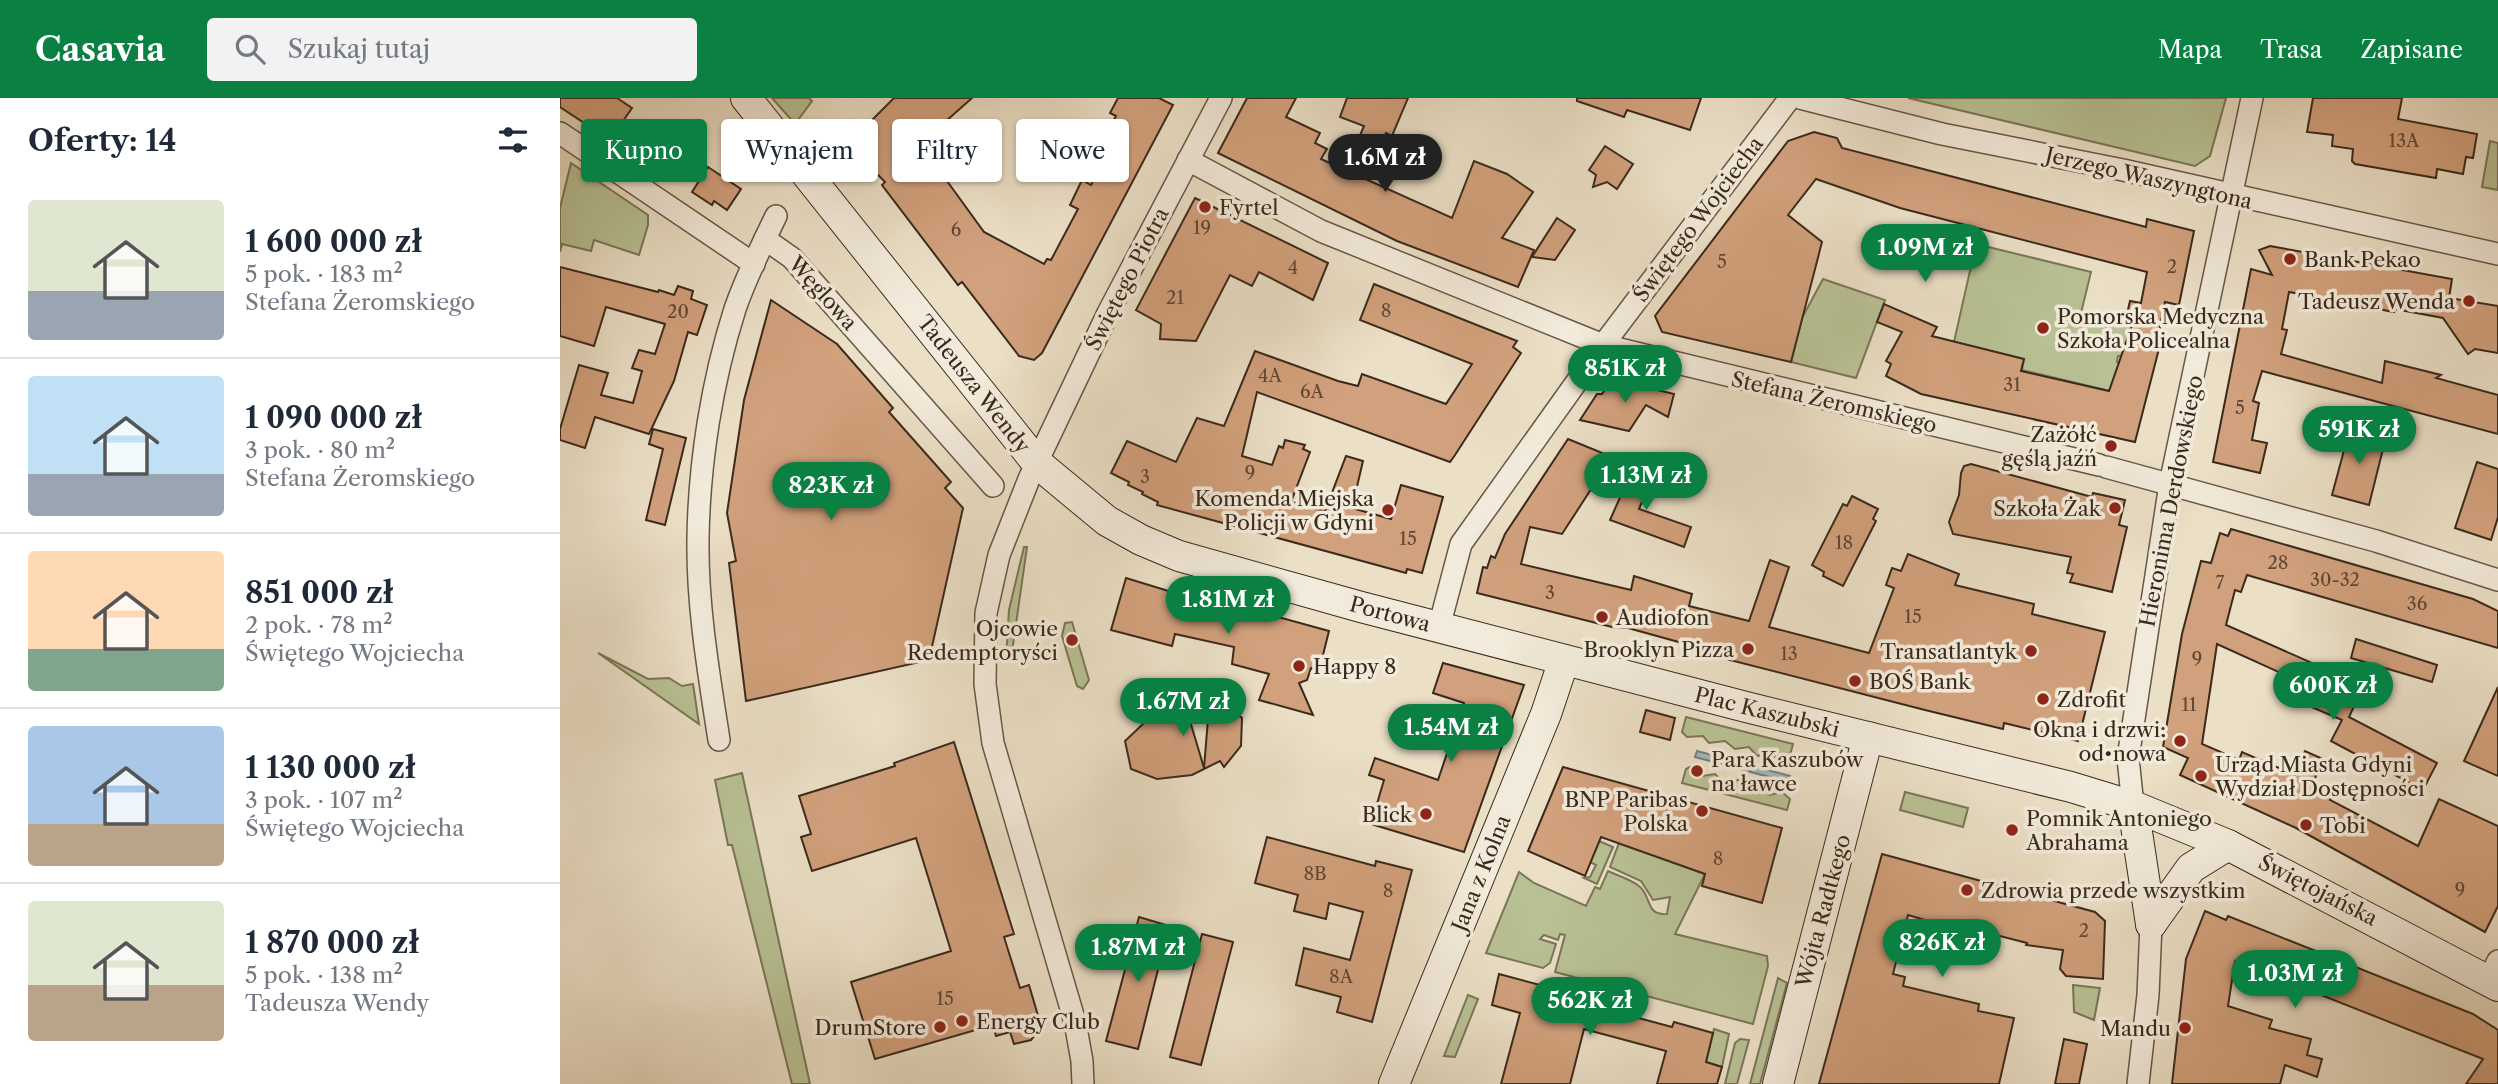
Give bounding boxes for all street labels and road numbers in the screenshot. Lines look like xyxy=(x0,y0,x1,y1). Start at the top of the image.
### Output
street label: Świętego Wojciecha xyxy=(1628,131,1769,306)
street label: Jerzego Waszyngtona xyxy=(2040,141,2256,214)
street label: Świętego Piotra xyxy=(1080,203,1174,355)
street label: Węglowa xyxy=(783,250,863,336)
street label: Tadeusza Wendy xyxy=(912,310,1036,458)
street label: Stefana Żeromskiego xyxy=(1729,366,1939,438)
street label: Hieronima Derdowskiego xyxy=(2134,373,2208,629)
street label: Portowa xyxy=(1347,591,1434,637)
street label: Plac Kaszubski xyxy=(1692,682,1842,742)
street label: Jana z Kolna xyxy=(1445,810,1516,938)
street label: Wójta Radtkego xyxy=(1790,832,1855,991)
street label: Świętojańska xyxy=(2254,849,2382,931)

